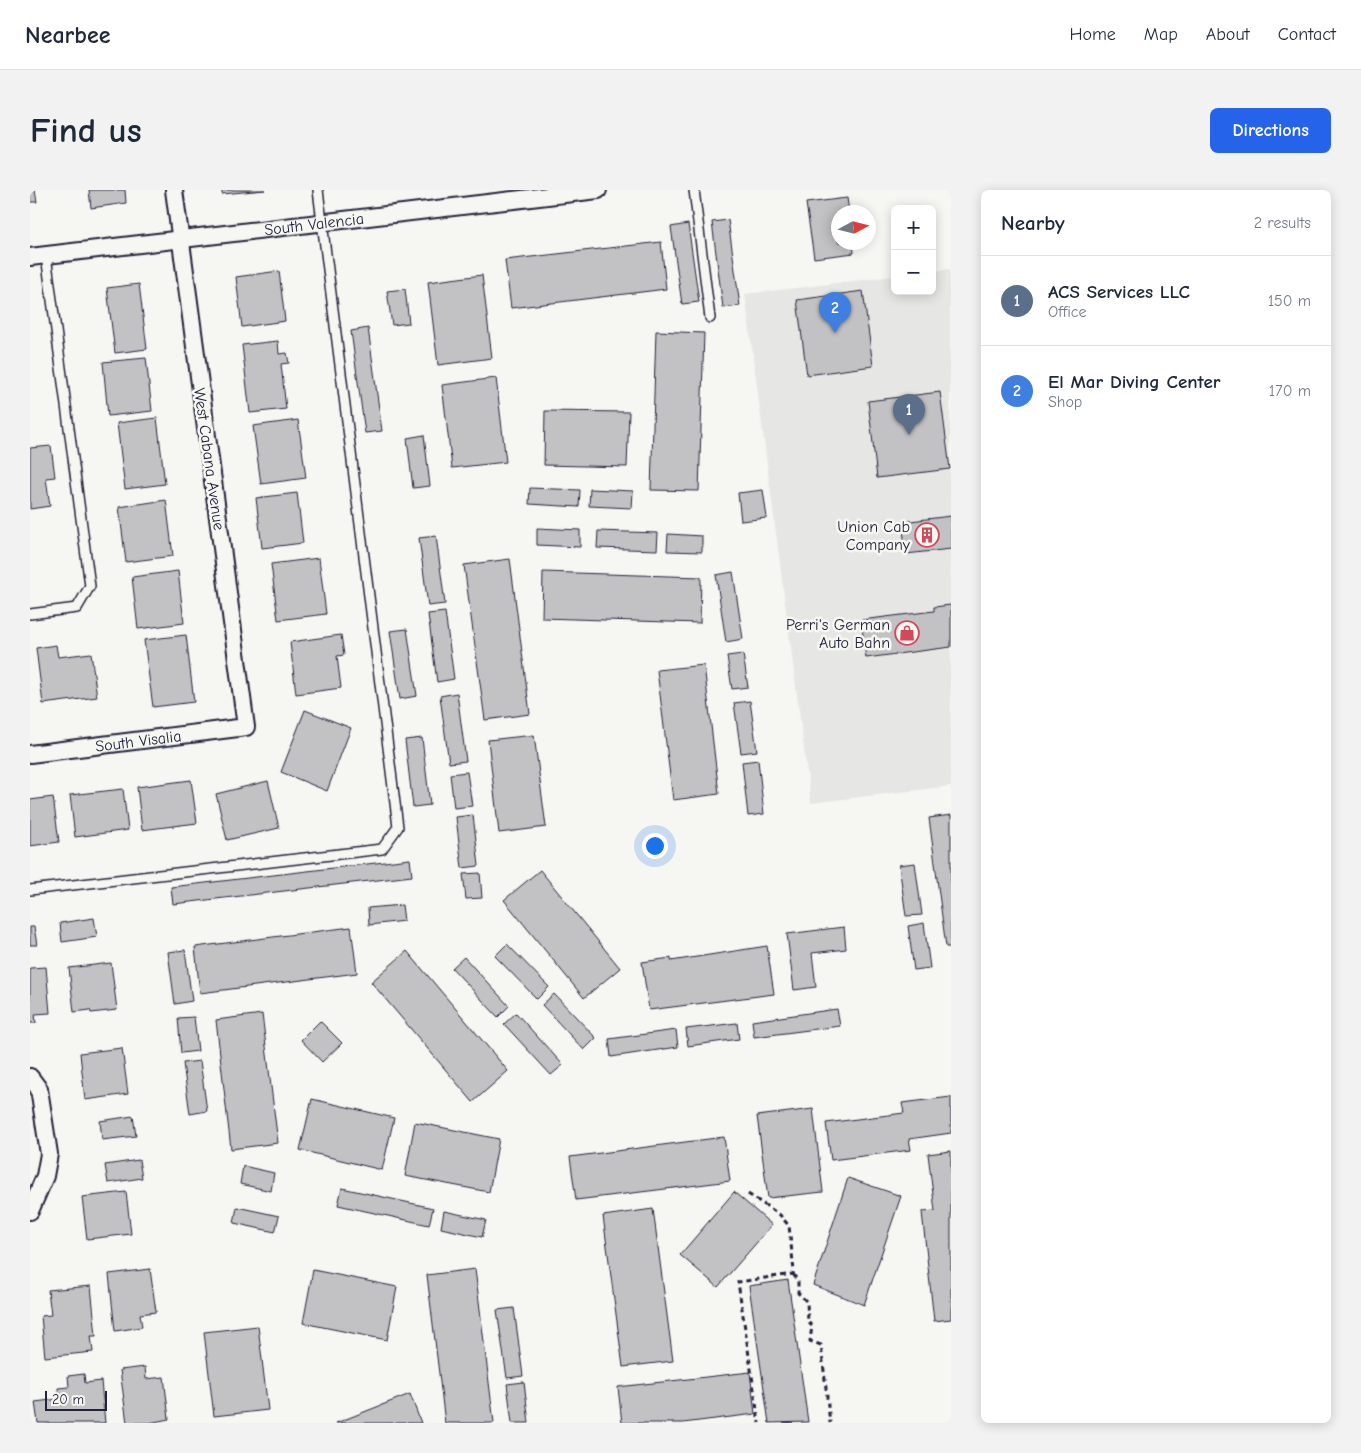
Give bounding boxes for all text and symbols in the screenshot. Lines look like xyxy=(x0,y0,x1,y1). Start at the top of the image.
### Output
text: Nearbee xyxy=(25,21,110,49)
text: Home xyxy=(1069,24,1116,45)
text: Map xyxy=(1144,24,1178,45)
text: About xyxy=(1206,24,1250,45)
text: Contact xyxy=(1278,24,1336,45)
button: Directions xyxy=(1210,108,1331,153)
text: Find us xyxy=(30,110,142,151)
north arrow xyxy=(831,205,876,250)
map controls xyxy=(891,205,936,295)
button: + xyxy=(891,205,936,250)
street label: South Valencia xyxy=(263,210,365,239)
text: Nearby xyxy=(1001,211,1065,235)
text: 2 results xyxy=(1254,214,1311,232)
button: − xyxy=(891,250,936,295)
text: ACS Services LLC xyxy=(1048,281,1190,303)
pin: 2 xyxy=(819,292,851,333)
text: 1 xyxy=(1014,292,1020,310)
text: 150 m xyxy=(1268,292,1311,310)
text: Office xyxy=(1048,303,1087,321)
text: El Mar Diving Center xyxy=(1048,371,1220,393)
text: 2 xyxy=(1013,382,1021,400)
text: 170 m xyxy=(1269,382,1311,400)
street label: West Cabana Avenue xyxy=(190,387,228,531)
text: Shop xyxy=(1048,393,1082,411)
pin: 1 xyxy=(893,394,925,435)
place label: Union Cab Company xyxy=(837,518,911,554)
building icon: Union Cab Company xyxy=(914,522,940,548)
place label: Perri's German Auto Bahn xyxy=(786,616,890,652)
shop icon: Perri's German Auto Bahn xyxy=(894,620,920,646)
street label: South Visalia xyxy=(94,727,182,756)
your location xyxy=(642,833,668,859)
scale bar xyxy=(45,1388,108,1411)
text: 20 m xyxy=(52,1391,84,1408)

